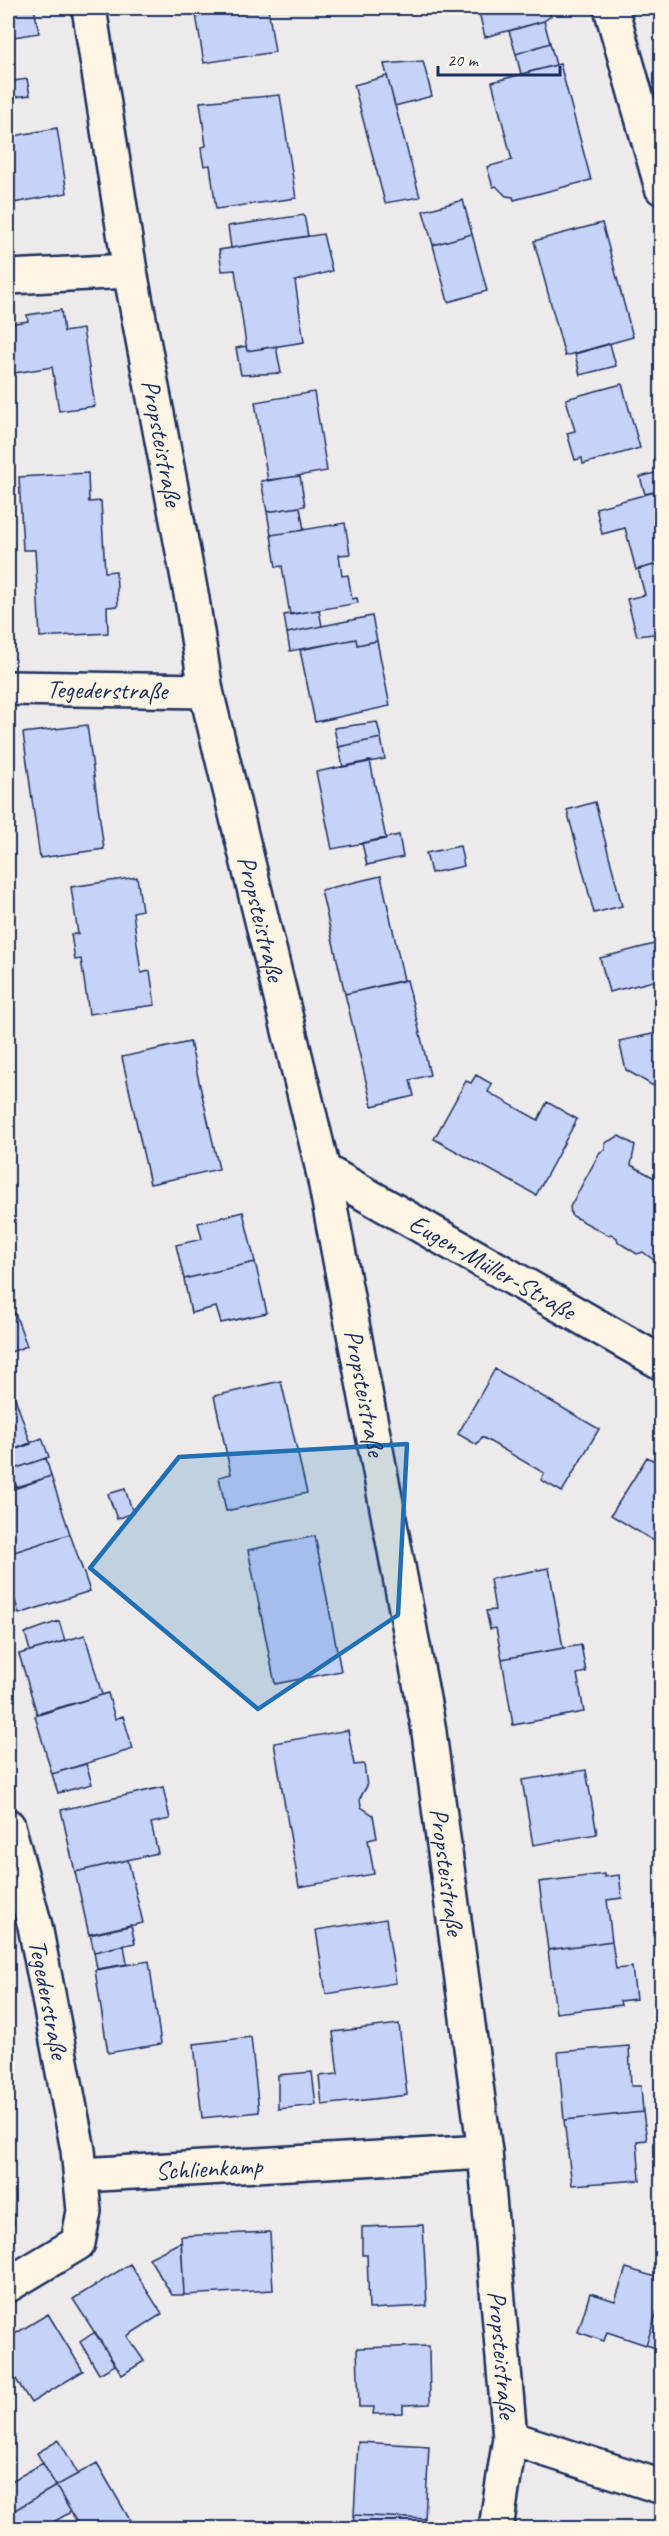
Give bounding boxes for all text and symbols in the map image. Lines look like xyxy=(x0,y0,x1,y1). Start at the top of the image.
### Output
scale bar xyxy=(438,39,560,77)
text: 20 m xyxy=(447,49,480,71)
street label: Propsteistraße xyxy=(134,377,191,511)
street label: Tegederstraße xyxy=(46,673,170,707)
street label: Propsteistraße xyxy=(230,852,293,987)
street label: Eugen-Müller-Straße xyxy=(403,1207,583,1329)
street label: Propsteistraße xyxy=(337,1327,393,1462)
street label: Propsteistraße xyxy=(422,1806,472,1940)
street label: Tegederstraße xyxy=(21,1937,77,2064)
street label: Schlienkamp xyxy=(154,2149,264,2188)
street label: Propsteistraße xyxy=(480,2289,524,2422)

